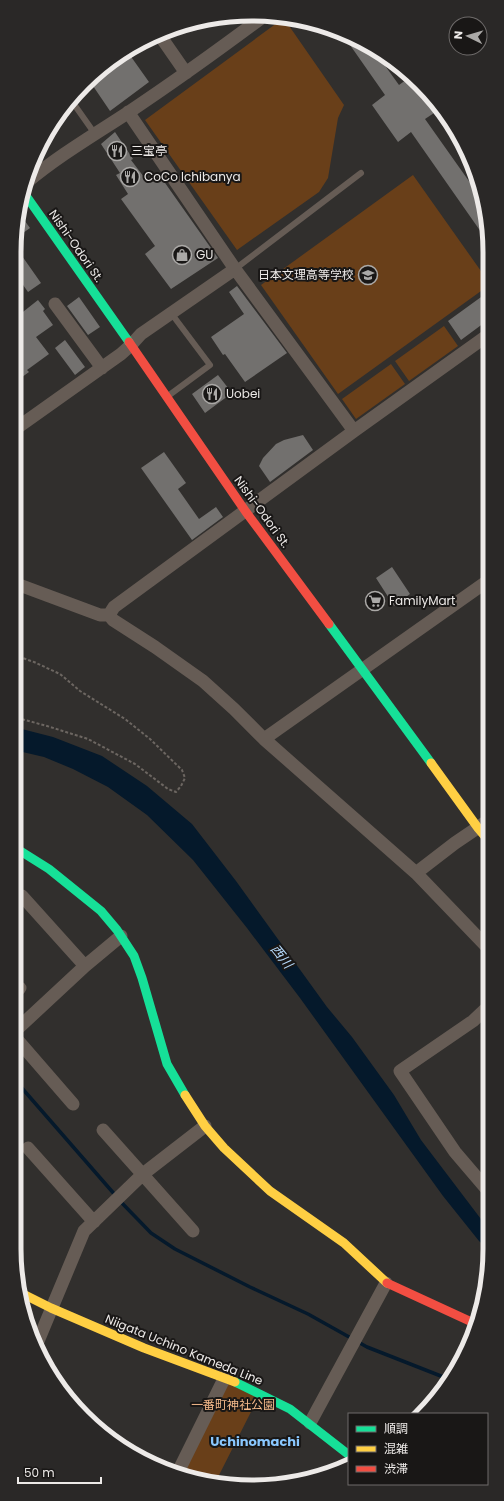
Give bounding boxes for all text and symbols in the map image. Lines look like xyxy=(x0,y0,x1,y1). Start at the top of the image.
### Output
north arrow xyxy=(448,16,488,56)
text: N xyxy=(450,30,466,40)
restaurant icon: 三宝亭 xyxy=(106,140,128,162)
place label: 三宝亭 xyxy=(131,142,167,159)
restaurant icon: CoCo Ichibanya xyxy=(119,166,141,188)
place label: CoCo Ichibanya xyxy=(144,168,241,185)
street label: Nishi-Odori St. xyxy=(45,206,108,285)
shop icon: GU xyxy=(171,244,193,266)
place label: GU xyxy=(196,246,213,263)
school or university icon: 日本文理高等学校 xyxy=(357,264,379,286)
place label: 日本文理高等学校 xyxy=(258,266,354,283)
restaurant icon: Uobei xyxy=(201,383,223,405)
place label: Uobei xyxy=(226,385,260,402)
street label: Nishi-Odori St. xyxy=(231,472,294,551)
supermarket icon: FamilyMart xyxy=(364,590,386,612)
place label: FamilyMart xyxy=(389,592,455,609)
water label: 西川 xyxy=(266,940,298,974)
street label: Niigata Uchino Kameda Line xyxy=(103,1310,266,1389)
park label: 一番町神社公園 xyxy=(191,1396,275,1413)
legend xyxy=(348,1413,488,1485)
text: 順調 xyxy=(384,1420,408,1437)
district label: Uchinomachi xyxy=(210,1432,300,1451)
text: 混雑 xyxy=(384,1440,408,1457)
scale bar xyxy=(18,1459,101,1485)
text: 渋滞 xyxy=(384,1460,408,1477)
text: 50 m xyxy=(24,1464,55,1481)

